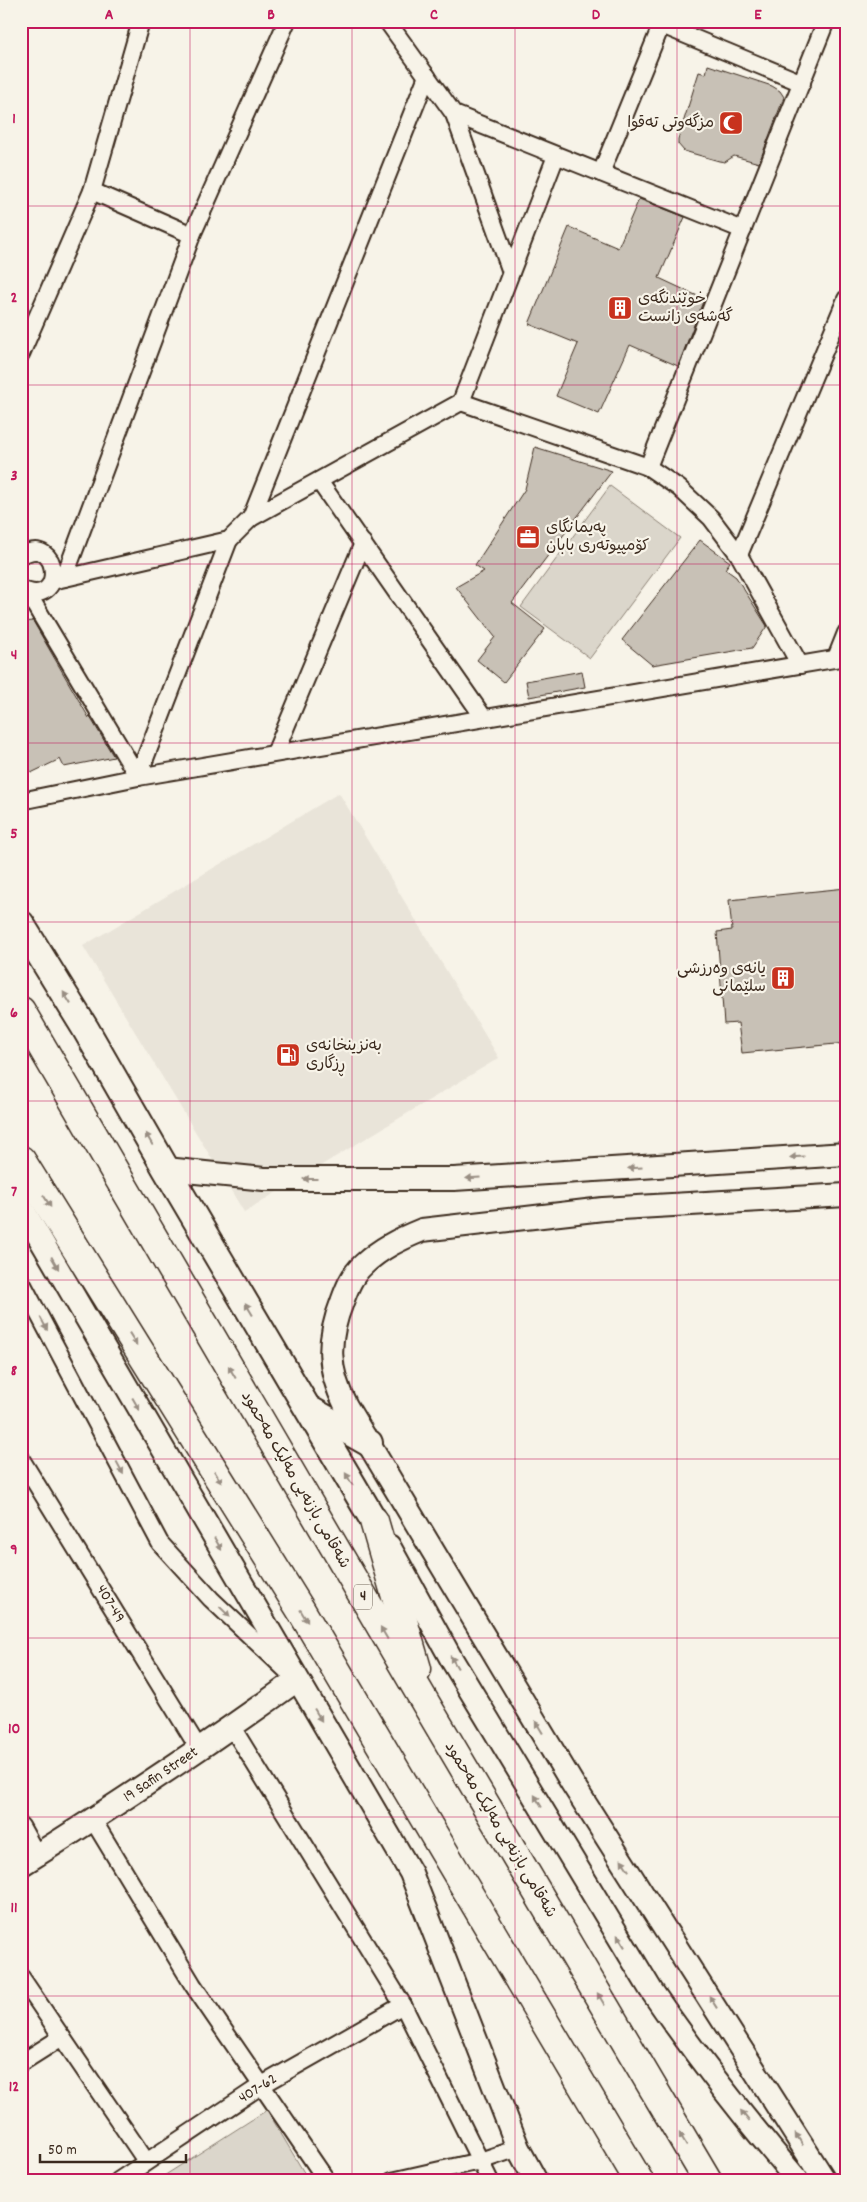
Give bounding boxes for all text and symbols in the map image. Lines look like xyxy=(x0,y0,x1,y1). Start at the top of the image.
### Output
text: A xyxy=(105,4,114,27)
text: B xyxy=(267,4,275,27)
text: C xyxy=(430,4,438,27)
text: D xyxy=(592,4,601,27)
text: E xyxy=(754,4,762,27)
text: 1 xyxy=(12,108,16,131)
mosque icon: مزگەوتی تەقوا xyxy=(718,110,744,136)
place label: مزگەوتی تەقوا xyxy=(627,112,714,135)
text: 2 xyxy=(11,287,18,310)
place label: خوێندنگەی گەشەی زانست xyxy=(638,288,733,329)
building icon: خوێندنگەی گەشەی زانست xyxy=(607,295,633,321)
text: 3 xyxy=(10,465,18,488)
place label: پەیمانگای کۆمپیوتەری بابان xyxy=(546,517,650,558)
office icon: پەیمانگای کۆمپیوتەری بابان xyxy=(515,524,541,550)
text: 4 xyxy=(11,644,17,667)
text: 5 xyxy=(10,823,18,846)
place label: یانەی وەرزشی سلێمانی xyxy=(677,958,766,999)
building icon: یانەی وەرزشی سلێمانی xyxy=(770,965,796,991)
one-way arrow xyxy=(62,992,72,1005)
text: 6 xyxy=(10,1002,18,1025)
place label: بەنزینخانەی ڕزگاری xyxy=(306,1035,382,1077)
fuel station icon: بەنزینخانەی ڕزگاری xyxy=(275,1042,301,1068)
one-way arrow xyxy=(144,1132,153,1145)
one-way arrow xyxy=(789,1154,805,1162)
one-way arrow xyxy=(627,1164,643,1172)
one-way arrow xyxy=(302,1175,318,1183)
one-way arrow xyxy=(464,1175,480,1183)
text: 7 xyxy=(11,1181,17,1204)
one-way arrow xyxy=(42,1195,52,1208)
one-way arrow xyxy=(50,1257,59,1270)
one-way arrow xyxy=(244,1303,253,1316)
one-way arrow xyxy=(40,1317,48,1331)
one-way arrow xyxy=(128,1333,137,1346)
text: 8 xyxy=(11,1360,18,1383)
one-way arrow xyxy=(227,1365,236,1378)
street label: شەقامی بازنەیی مەلیک مەحمود xyxy=(235,1387,355,1573)
one-way arrow xyxy=(132,1397,141,1410)
one-way arrow xyxy=(116,1460,124,1475)
one-way arrow xyxy=(214,1471,223,1484)
one-way arrow xyxy=(345,1473,354,1486)
one-way arrow xyxy=(213,1538,222,1551)
text: 9 xyxy=(10,1539,18,1562)
street label: 407-49 xyxy=(90,1581,130,1627)
road number: 4 xyxy=(354,1584,372,1610)
one-way arrow xyxy=(219,1606,231,1618)
one-way arrow xyxy=(299,1609,308,1622)
one-way arrow xyxy=(380,1626,389,1640)
one-way arrow xyxy=(449,1656,458,1669)
one-way arrow xyxy=(313,1708,322,1721)
text: 10 xyxy=(8,1718,20,1741)
one-way arrow xyxy=(535,1721,544,1734)
street label: شەقامی بازنەیی مەلیک مەحمود xyxy=(438,1738,562,1922)
street label: 19 Safin Street xyxy=(119,1741,203,1809)
one-way arrow xyxy=(533,1794,543,1808)
one-way arrow xyxy=(620,1858,630,1872)
text: 11 xyxy=(10,1897,18,1920)
one-way arrow xyxy=(616,1934,626,1947)
one-way arrow xyxy=(596,1992,605,2005)
one-way arrow xyxy=(708,1995,718,2008)
street label: 407-62 xyxy=(234,2068,282,2110)
text: 12 xyxy=(9,2076,19,2099)
one-way arrow xyxy=(739,2110,750,2123)
scale bar xyxy=(40,2132,186,2164)
one-way arrow xyxy=(679,2132,688,2145)
one-way arrow xyxy=(795,2133,804,2146)
text: 50 m xyxy=(48,2140,77,2162)

